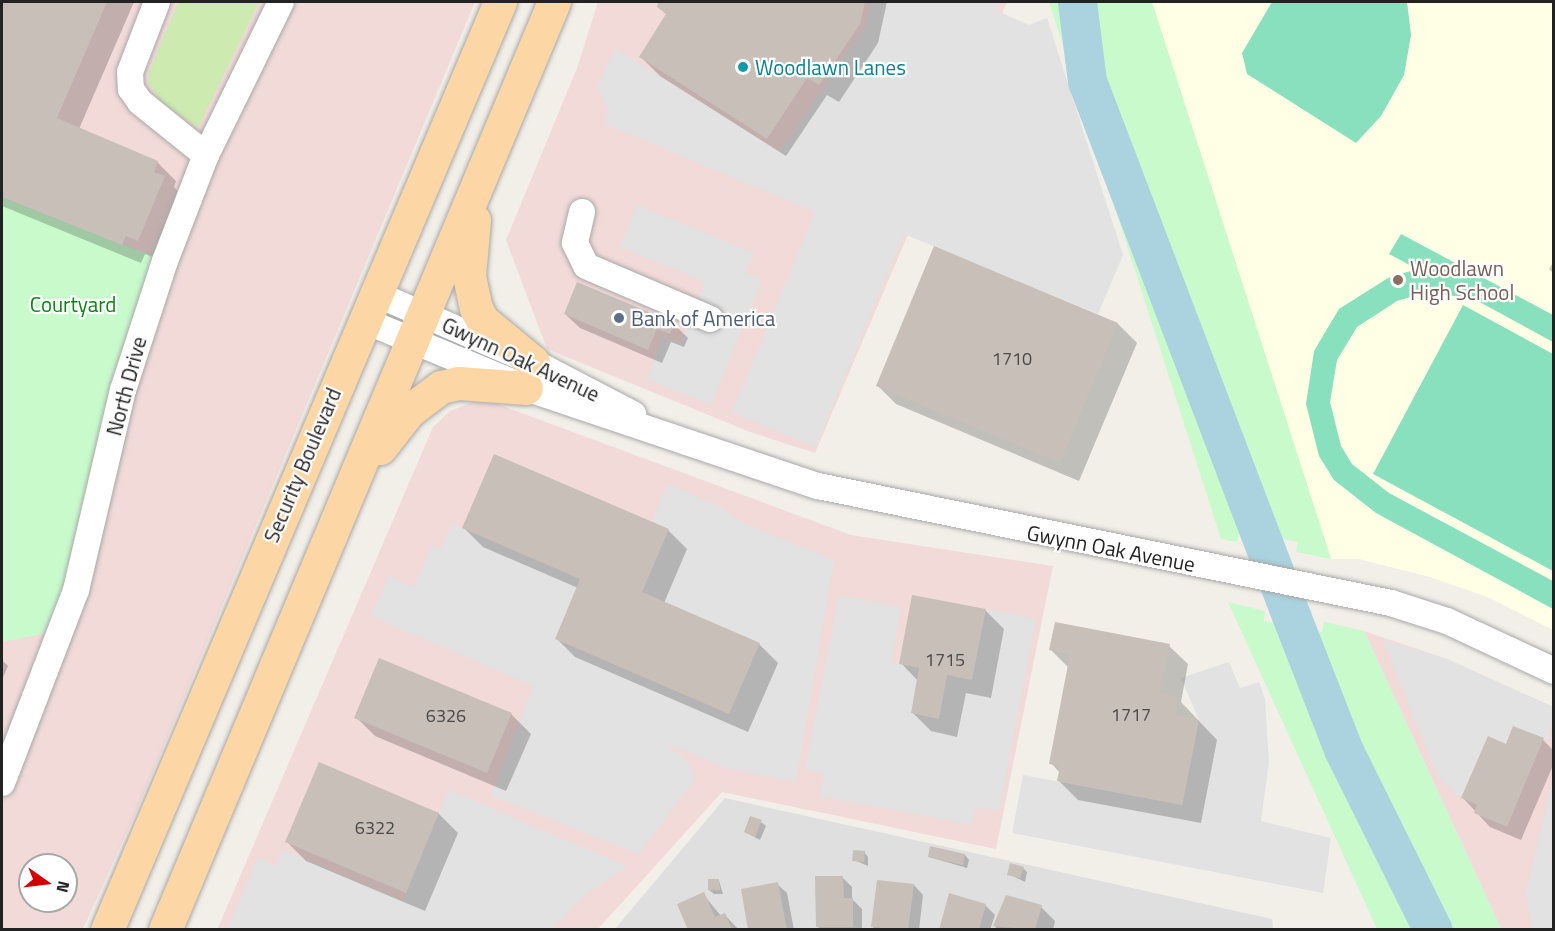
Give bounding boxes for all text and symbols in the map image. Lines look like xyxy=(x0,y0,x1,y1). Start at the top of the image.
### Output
place label: Woodlawn Lanes xyxy=(755,54,906,80)
marker: Woodlawn Lanes xyxy=(736,60,750,74)
place label: Woodlawn High School xyxy=(1410,255,1514,305)
marker: Woodlawn High School xyxy=(1391,273,1405,287)
park label: Courtyard xyxy=(30,291,116,317)
place label: Bank of America xyxy=(631,305,775,331)
street label: Gwynn Oak Avenue xyxy=(438,311,604,407)
marker: Bank of America xyxy=(612,311,626,325)
street label: North Drive xyxy=(101,334,151,438)
house number: 1710 xyxy=(992,348,1032,370)
street label: Security Boulevard xyxy=(258,384,346,546)
street label: Gwynn Oak Avenue xyxy=(1025,519,1197,577)
house number: 1715 xyxy=(925,649,965,671)
house number: 1717 xyxy=(1111,704,1151,726)
house number: 6326 xyxy=(426,705,466,727)
house number: 6322 xyxy=(355,817,395,839)
north arrow xyxy=(18,853,78,913)
text: N xyxy=(51,879,77,895)

